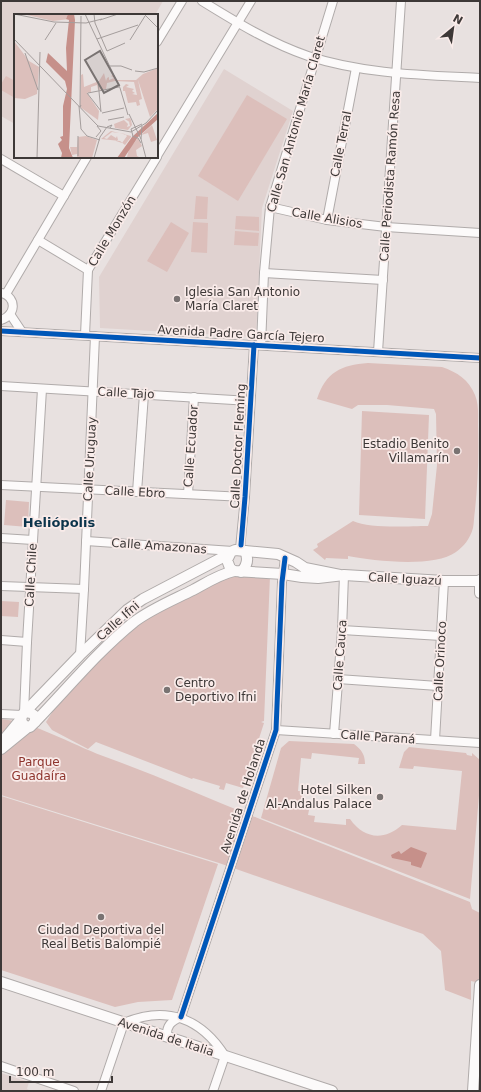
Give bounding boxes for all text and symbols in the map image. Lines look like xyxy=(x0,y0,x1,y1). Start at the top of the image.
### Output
north arrow xyxy=(433,8,473,48)
text: N xyxy=(450,12,465,28)
inset map xyxy=(14,14,158,158)
street label: Calle San Antonio María Claret xyxy=(264,34,328,214)
street label: Calle Periodista Ramón Resa xyxy=(377,90,403,262)
street label: Calle Terral xyxy=(328,110,354,178)
street label: Calle Monzón xyxy=(85,193,139,269)
street label: Calle Alisios xyxy=(291,205,363,231)
place label: Iglesia San Antonio María Claret xyxy=(185,285,300,313)
marker: Iglesia San Antonio María Claret xyxy=(172,294,182,304)
street label: Avenida Padre García Tejero xyxy=(157,323,325,345)
street label: Calle Doctor Fleming xyxy=(228,383,248,509)
street label: Calle Tajo xyxy=(97,385,155,401)
street label: Calle Ecuador xyxy=(181,404,201,488)
street label: Calle Uruguay xyxy=(81,416,99,502)
place label: Estadio Benito Villamarín xyxy=(362,437,449,465)
marker: Estadio Benito Villamarín xyxy=(452,446,462,456)
street label: Calle Ebro xyxy=(104,483,166,501)
district label: Heliópolis xyxy=(23,515,95,530)
street label: Calle Amazonas xyxy=(111,536,207,556)
street label: Calle Chile xyxy=(22,543,40,607)
street label: Calle Iguazú xyxy=(368,570,442,588)
street label: Calle Ifni xyxy=(94,599,142,643)
street label: Calle Cauca xyxy=(331,619,349,691)
street label: Calle Orinoco xyxy=(431,621,449,701)
place label: Centro Deportivo Ifni xyxy=(175,676,257,704)
marker: Centro Deportivo Ifni xyxy=(162,685,172,695)
street label: Calle Paraná xyxy=(340,727,416,747)
street label: Avenida de Holanda xyxy=(218,737,268,855)
park label: Parque Guadaíra xyxy=(12,755,66,783)
place label: Hotel Silken Al-Andalus Palace xyxy=(266,783,372,811)
marker: Hotel Silken Al-Andalus Palace xyxy=(375,792,385,802)
marker: Ciudad Deportiva del Real Betis Balompié xyxy=(96,912,106,922)
place label: Ciudad Deportiva del Real Betis Balompié xyxy=(38,923,164,951)
street label: Avenida de Italia xyxy=(116,1015,216,1059)
scale bar xyxy=(10,1058,112,1084)
text: 100 m xyxy=(16,1065,54,1079)

